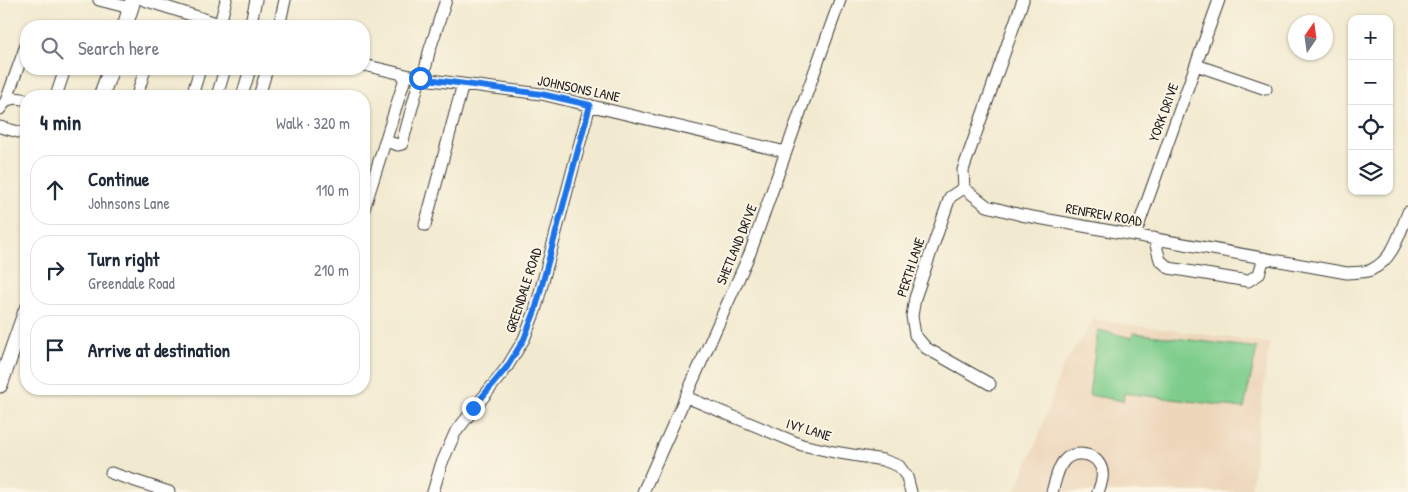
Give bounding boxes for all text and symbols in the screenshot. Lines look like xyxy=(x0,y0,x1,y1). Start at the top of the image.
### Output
north arrow xyxy=(1288,15,1333,60)
map controls xyxy=(1348,15,1393,195)
button: + xyxy=(1348,15,1393,60)
search box xyxy=(20,20,370,75)
icon: search xyxy=(38,34,66,62)
text: Search here xyxy=(78,35,159,61)
button: − xyxy=(1348,60,1393,105)
route start xyxy=(409,67,432,90)
street label: JOHNSONS LANE xyxy=(536,70,622,106)
street label: YORK DRIVE xyxy=(1144,80,1182,144)
button: locate xyxy=(1348,105,1393,150)
text: 4 min xyxy=(40,108,81,137)
text: Walk · 320 m xyxy=(276,112,350,134)
button: layers xyxy=(1348,150,1393,195)
text: Continue xyxy=(88,166,149,192)
icon: ahead xyxy=(41,176,69,204)
text: 110 m xyxy=(316,179,349,201)
text: Johnsons Lane xyxy=(88,192,170,214)
street label: RENFREW ROAD xyxy=(1064,198,1144,230)
street label: SHETLAND DRIVE xyxy=(711,201,761,287)
street label: PERTH LANE xyxy=(891,235,929,299)
street label: GREENDALE ROAD xyxy=(500,245,546,335)
text: Turn right xyxy=(88,246,159,272)
icon: right xyxy=(41,256,69,284)
text: 210 m xyxy=(314,259,349,281)
text: Greendale Road xyxy=(88,272,175,294)
icon: arrive xyxy=(41,336,69,364)
text: Arrive at destination xyxy=(88,337,230,363)
route end xyxy=(462,397,485,420)
street label: IVY LANE xyxy=(784,413,834,445)

